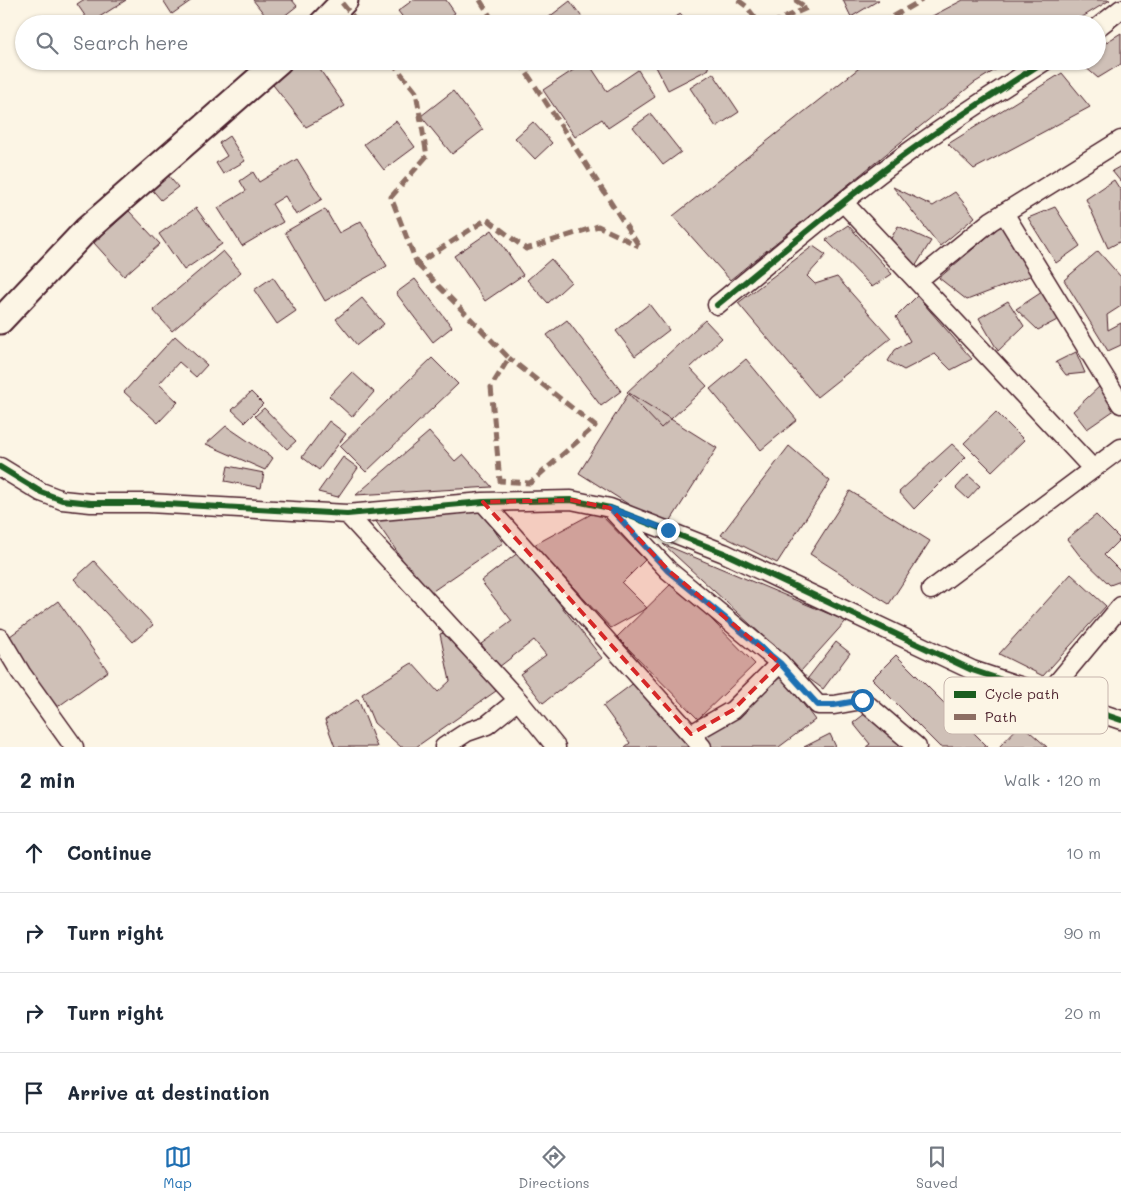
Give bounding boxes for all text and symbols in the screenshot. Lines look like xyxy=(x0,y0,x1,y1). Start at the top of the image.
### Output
search box xyxy=(15,15,1106,70)
icon: search xyxy=(33,29,61,57)
text: Search here xyxy=(73,30,189,55)
route end xyxy=(657,519,680,542)
legend xyxy=(944,677,1108,734)
text: Cycle path xyxy=(985,684,1059,703)
route start xyxy=(851,689,874,712)
text: Path xyxy=(985,707,1016,726)
text: 2 min xyxy=(20,766,75,793)
text: Walk · 120 m xyxy=(1003,769,1101,790)
icon: ahead xyxy=(20,839,48,867)
text: Continue xyxy=(67,840,152,865)
text: 10 m xyxy=(1066,842,1101,863)
icon: right xyxy=(20,919,48,947)
text: Turn right xyxy=(67,920,164,945)
text: 90 m xyxy=(1064,922,1101,943)
icon: right xyxy=(20,999,48,1027)
text: Turn right xyxy=(67,1000,164,1025)
text: 20 m xyxy=(1064,1002,1101,1023)
icon: arrive xyxy=(20,1079,48,1107)
text: Arrive at destination xyxy=(67,1080,270,1105)
tab: Map xyxy=(163,1143,192,1192)
tab: Directions xyxy=(518,1143,590,1192)
tab: Saved xyxy=(916,1143,958,1192)

